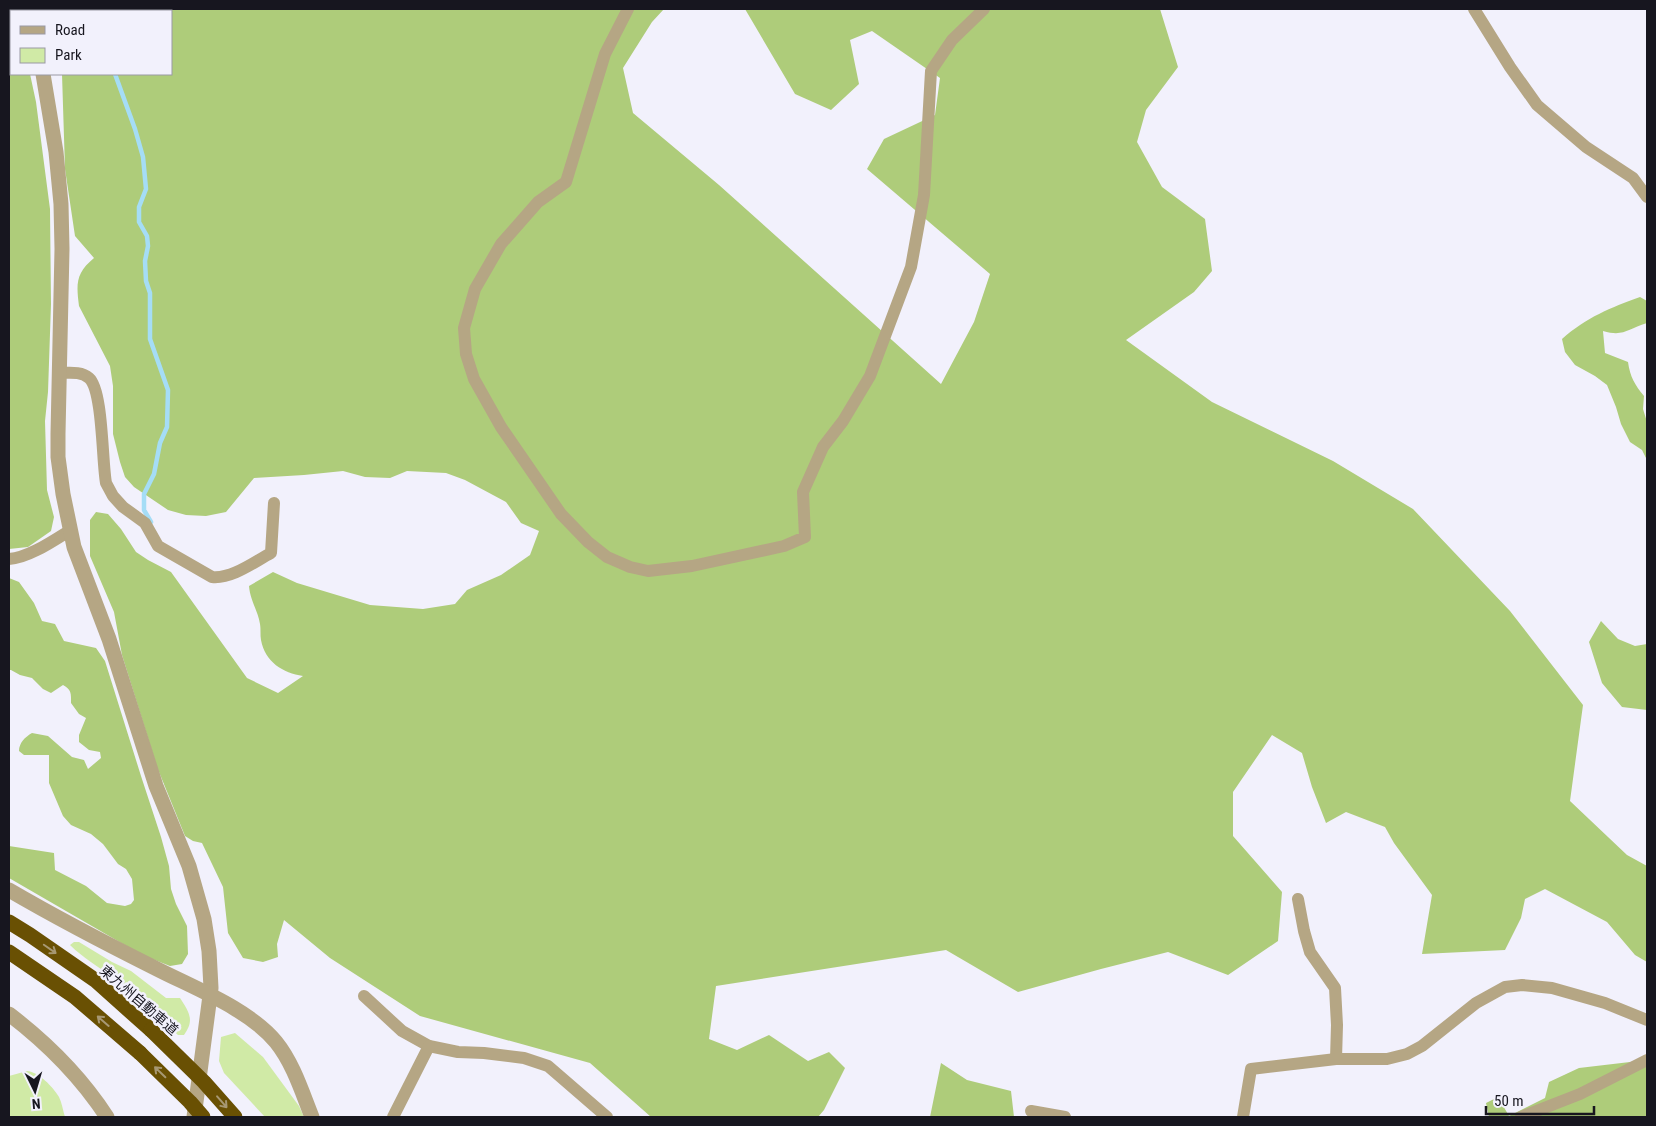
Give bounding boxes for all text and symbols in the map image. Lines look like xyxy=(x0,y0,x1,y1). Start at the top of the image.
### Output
legend xyxy=(10,10,172,75)
text: Road xyxy=(55,21,85,39)
text: Park xyxy=(55,46,82,64)
one-way arrow xyxy=(42,944,56,954)
street label: 東九州自動車道 xyxy=(97,962,181,1038)
one-way arrow xyxy=(97,1016,110,1027)
north arrow xyxy=(10,1066,60,1116)
one-way arrow xyxy=(154,1066,166,1079)
scale bar xyxy=(1486,1084,1594,1116)
text: 50 m xyxy=(1494,1092,1524,1110)
one-way arrow xyxy=(216,1095,227,1108)
text: N xyxy=(31,1096,41,1112)

